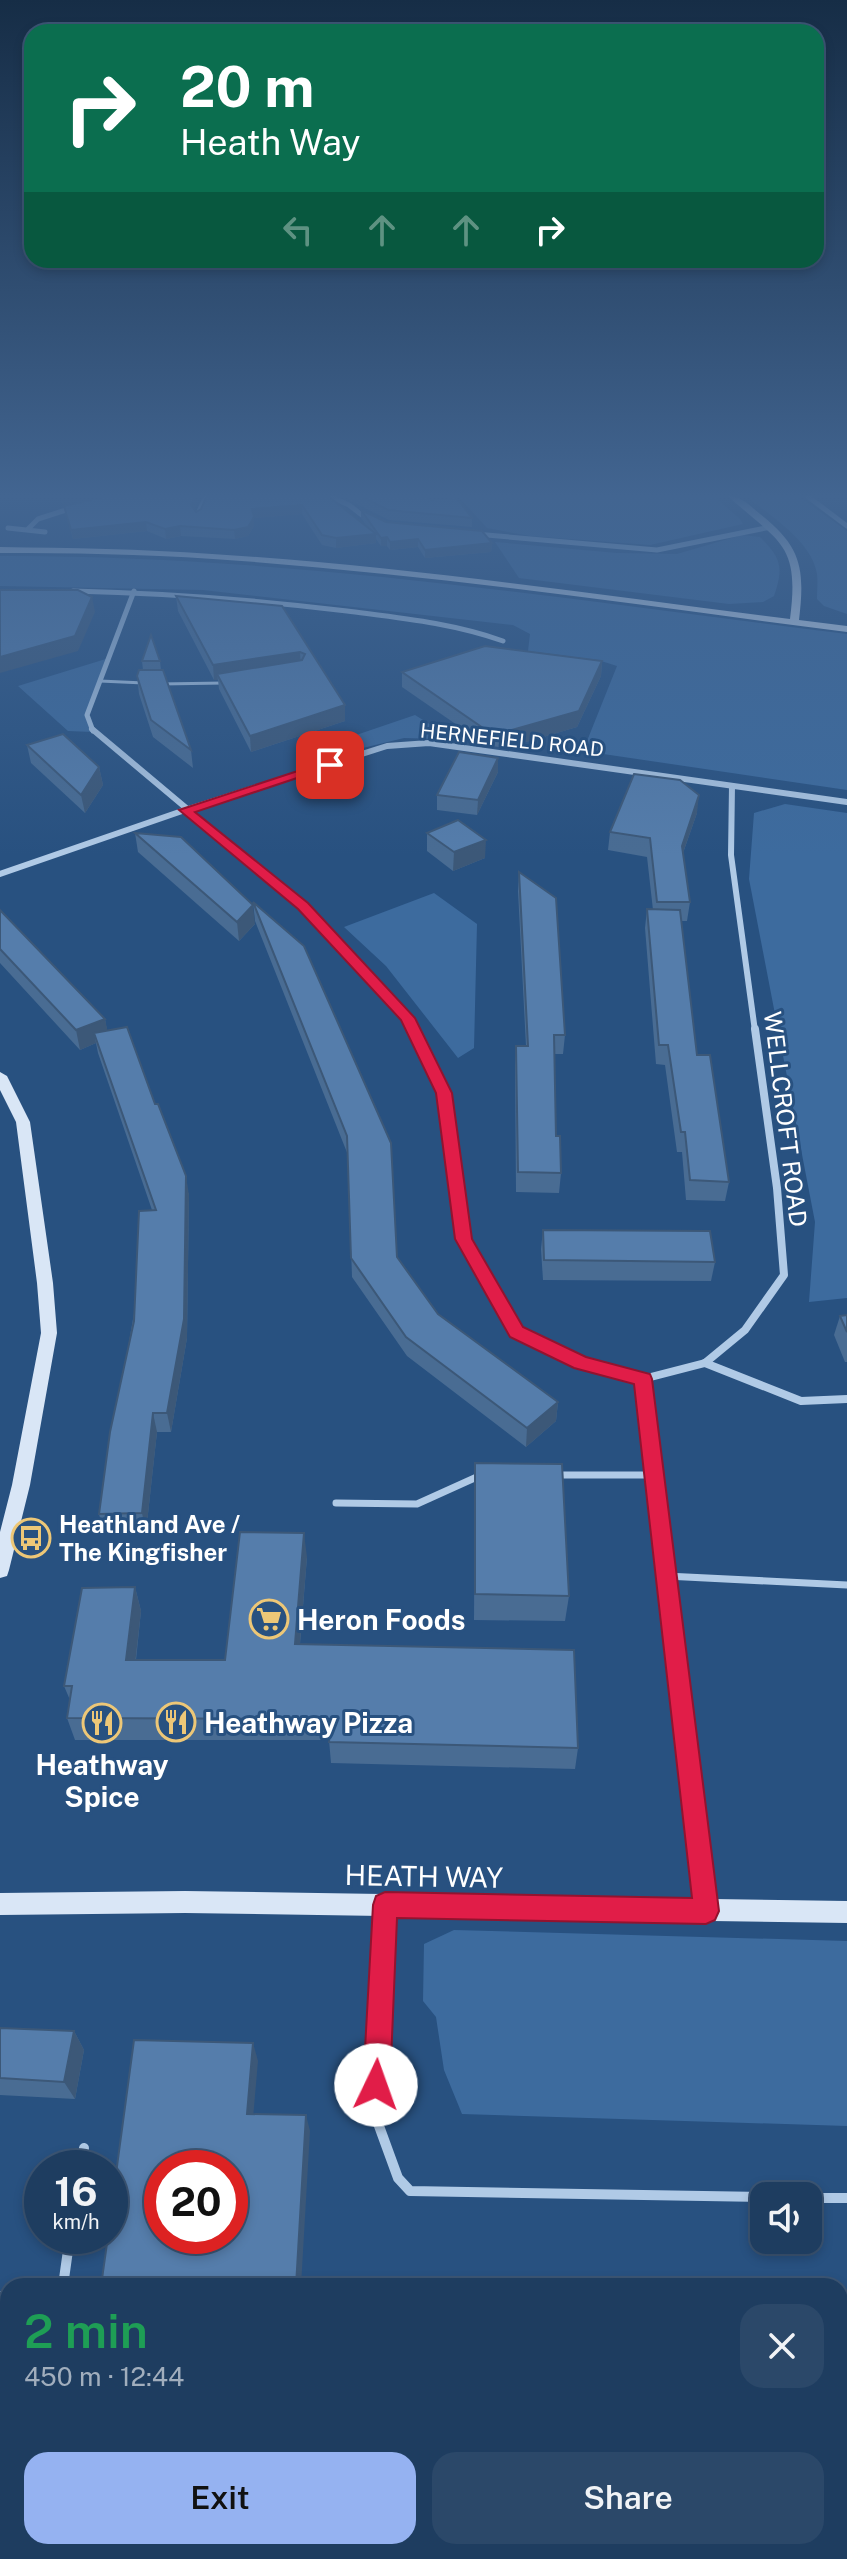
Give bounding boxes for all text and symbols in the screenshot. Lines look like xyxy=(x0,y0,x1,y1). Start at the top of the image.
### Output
text: 20 m xyxy=(180,54,314,120)
icon: right xyxy=(48,56,152,160)
text: Heath Way xyxy=(180,121,361,163)
icon: left xyxy=(276,208,320,252)
icon: ahead xyxy=(360,208,404,252)
icon: ahead xyxy=(444,208,488,252)
icon: right xyxy=(528,208,572,252)
street label: HERNEFIELD ROAD xyxy=(419,718,605,762)
pin xyxy=(296,731,364,799)
icon: arrive xyxy=(308,743,352,787)
street label: WELLCROFT ROAD xyxy=(759,1010,813,1228)
place label: Heathland Ave / The Kingfisher xyxy=(59,1510,240,1566)
bus stop icon: Heathland Ave / The Kingfisher xyxy=(10,1517,52,1559)
supermarket icon: Heron Foods xyxy=(248,1598,290,1640)
place label: Heron Foods xyxy=(297,1603,465,1636)
restaurant icon: Heathway Pizza xyxy=(155,1701,197,1743)
restaurant icon: Heathway Spice xyxy=(81,1702,123,1744)
place label: Heathway Pizza xyxy=(204,1706,413,1739)
place label: Heathway Spice xyxy=(36,1748,169,1813)
street label: HEATH WAY xyxy=(344,1858,504,1894)
position arrow xyxy=(334,2043,418,2127)
speed limit sign: 20 xyxy=(144,2150,248,2254)
text: 16 xyxy=(54,2168,98,2215)
map controls xyxy=(750,2182,822,2254)
button: sound xyxy=(750,2182,822,2254)
text: km/h xyxy=(52,2210,100,2234)
text: 2 min xyxy=(24,2302,148,2359)
button: close xyxy=(740,2304,824,2388)
text: 450 m · 12:44 xyxy=(24,2361,184,2392)
button: Exit xyxy=(24,2452,416,2544)
button: Share xyxy=(432,2452,824,2544)

